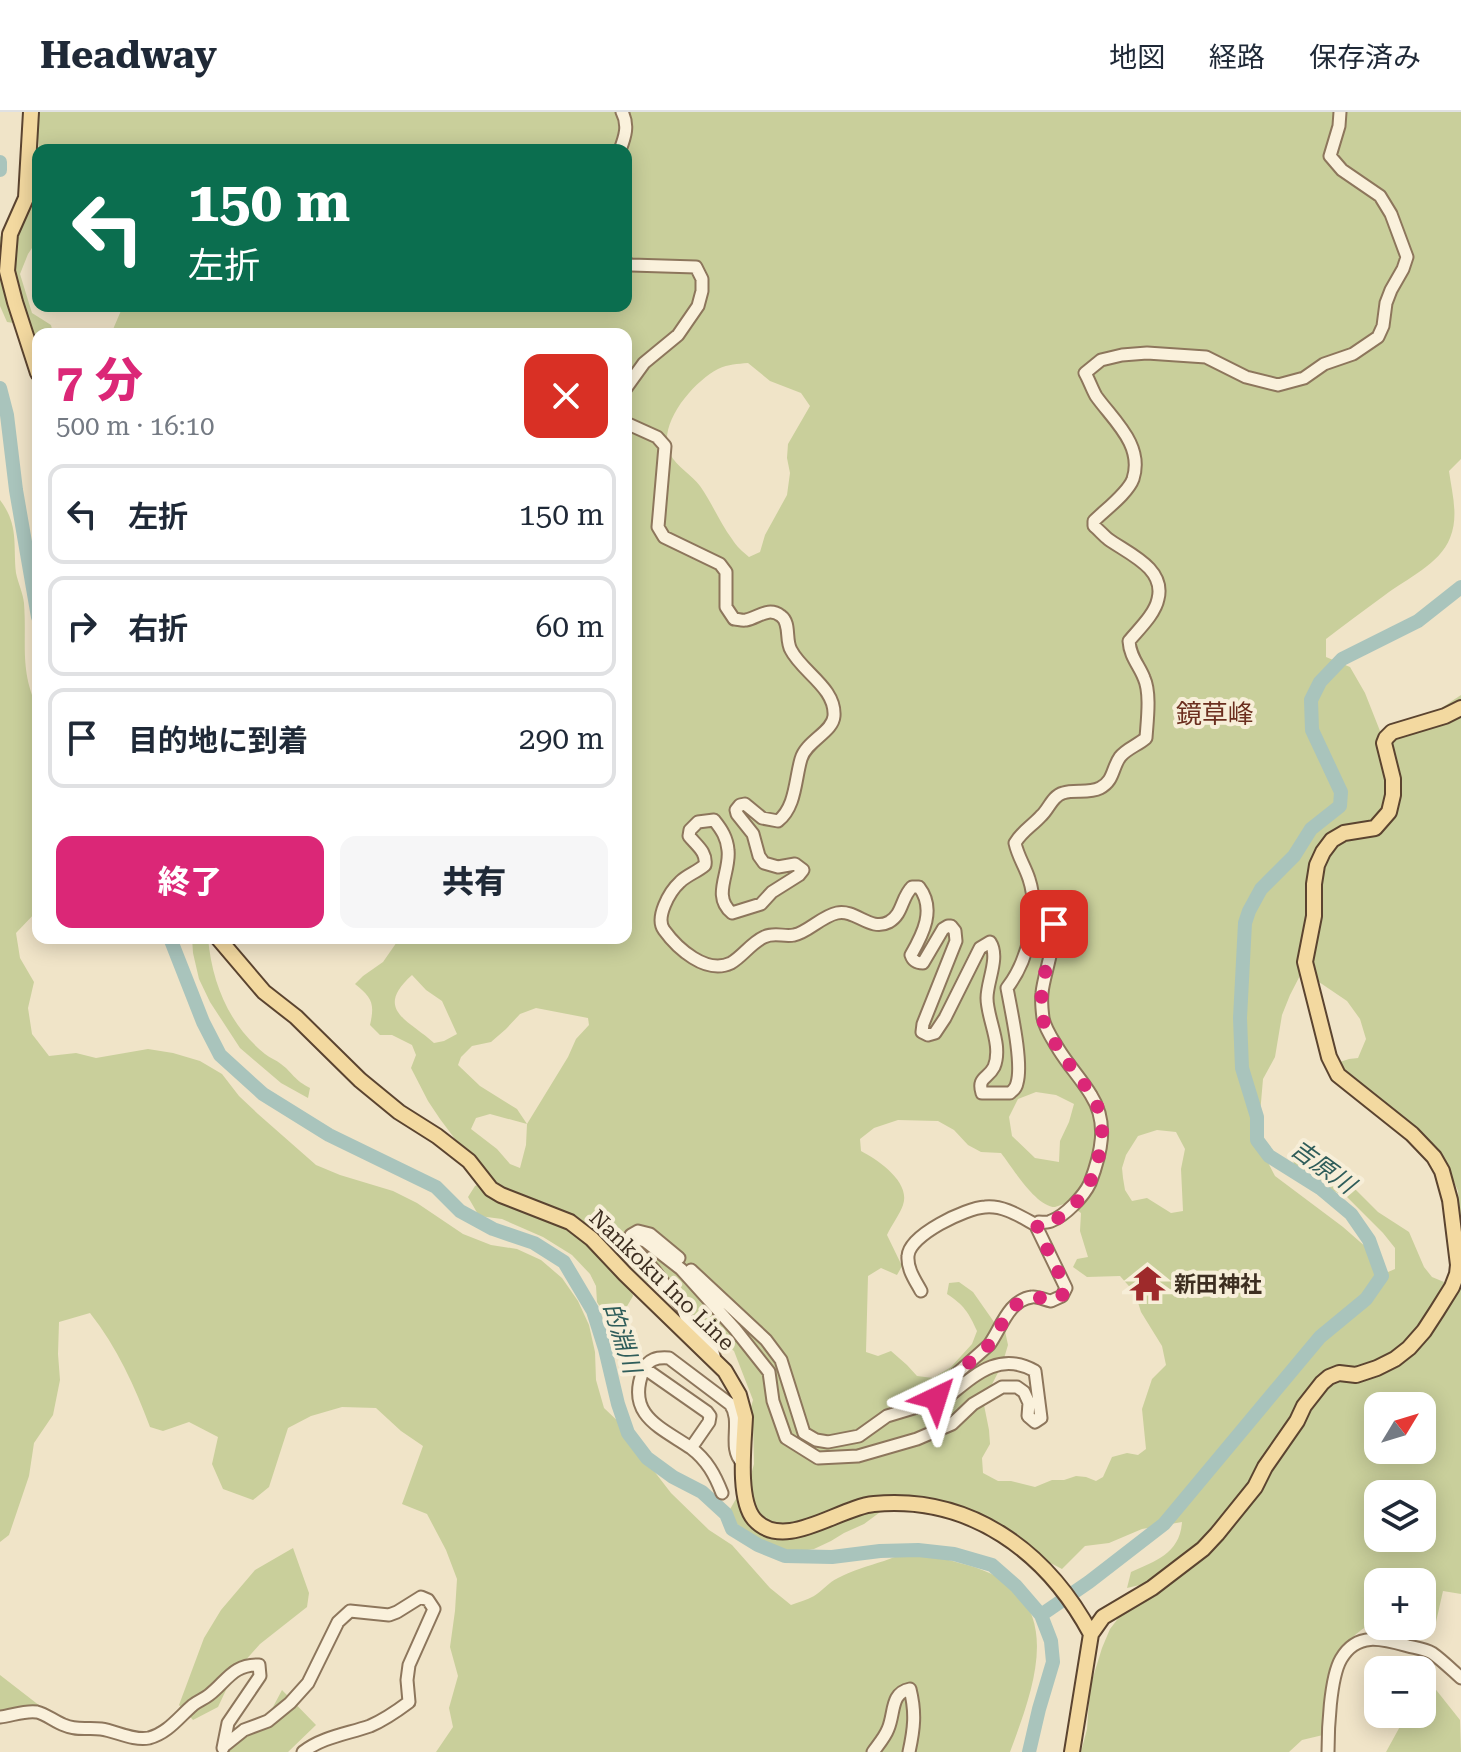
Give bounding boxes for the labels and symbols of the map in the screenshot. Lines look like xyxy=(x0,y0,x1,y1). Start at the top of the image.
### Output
district label: 鏡草峰 xyxy=(1176,699,1254,729)
pin xyxy=(1020,890,1088,958)
water label: 吉原川 xyxy=(1286,1135,1363,1201)
street label: Nankoku Ino Line xyxy=(585,1205,739,1355)
temple icon: 新田神社 xyxy=(1129,1265,1167,1303)
place label: 新田神社 xyxy=(1174,1272,1262,1297)
water label: 的淵川 xyxy=(598,1299,647,1379)
position arrow xyxy=(894,1356,978,1440)
north arrow xyxy=(1364,1392,1436,1464)

